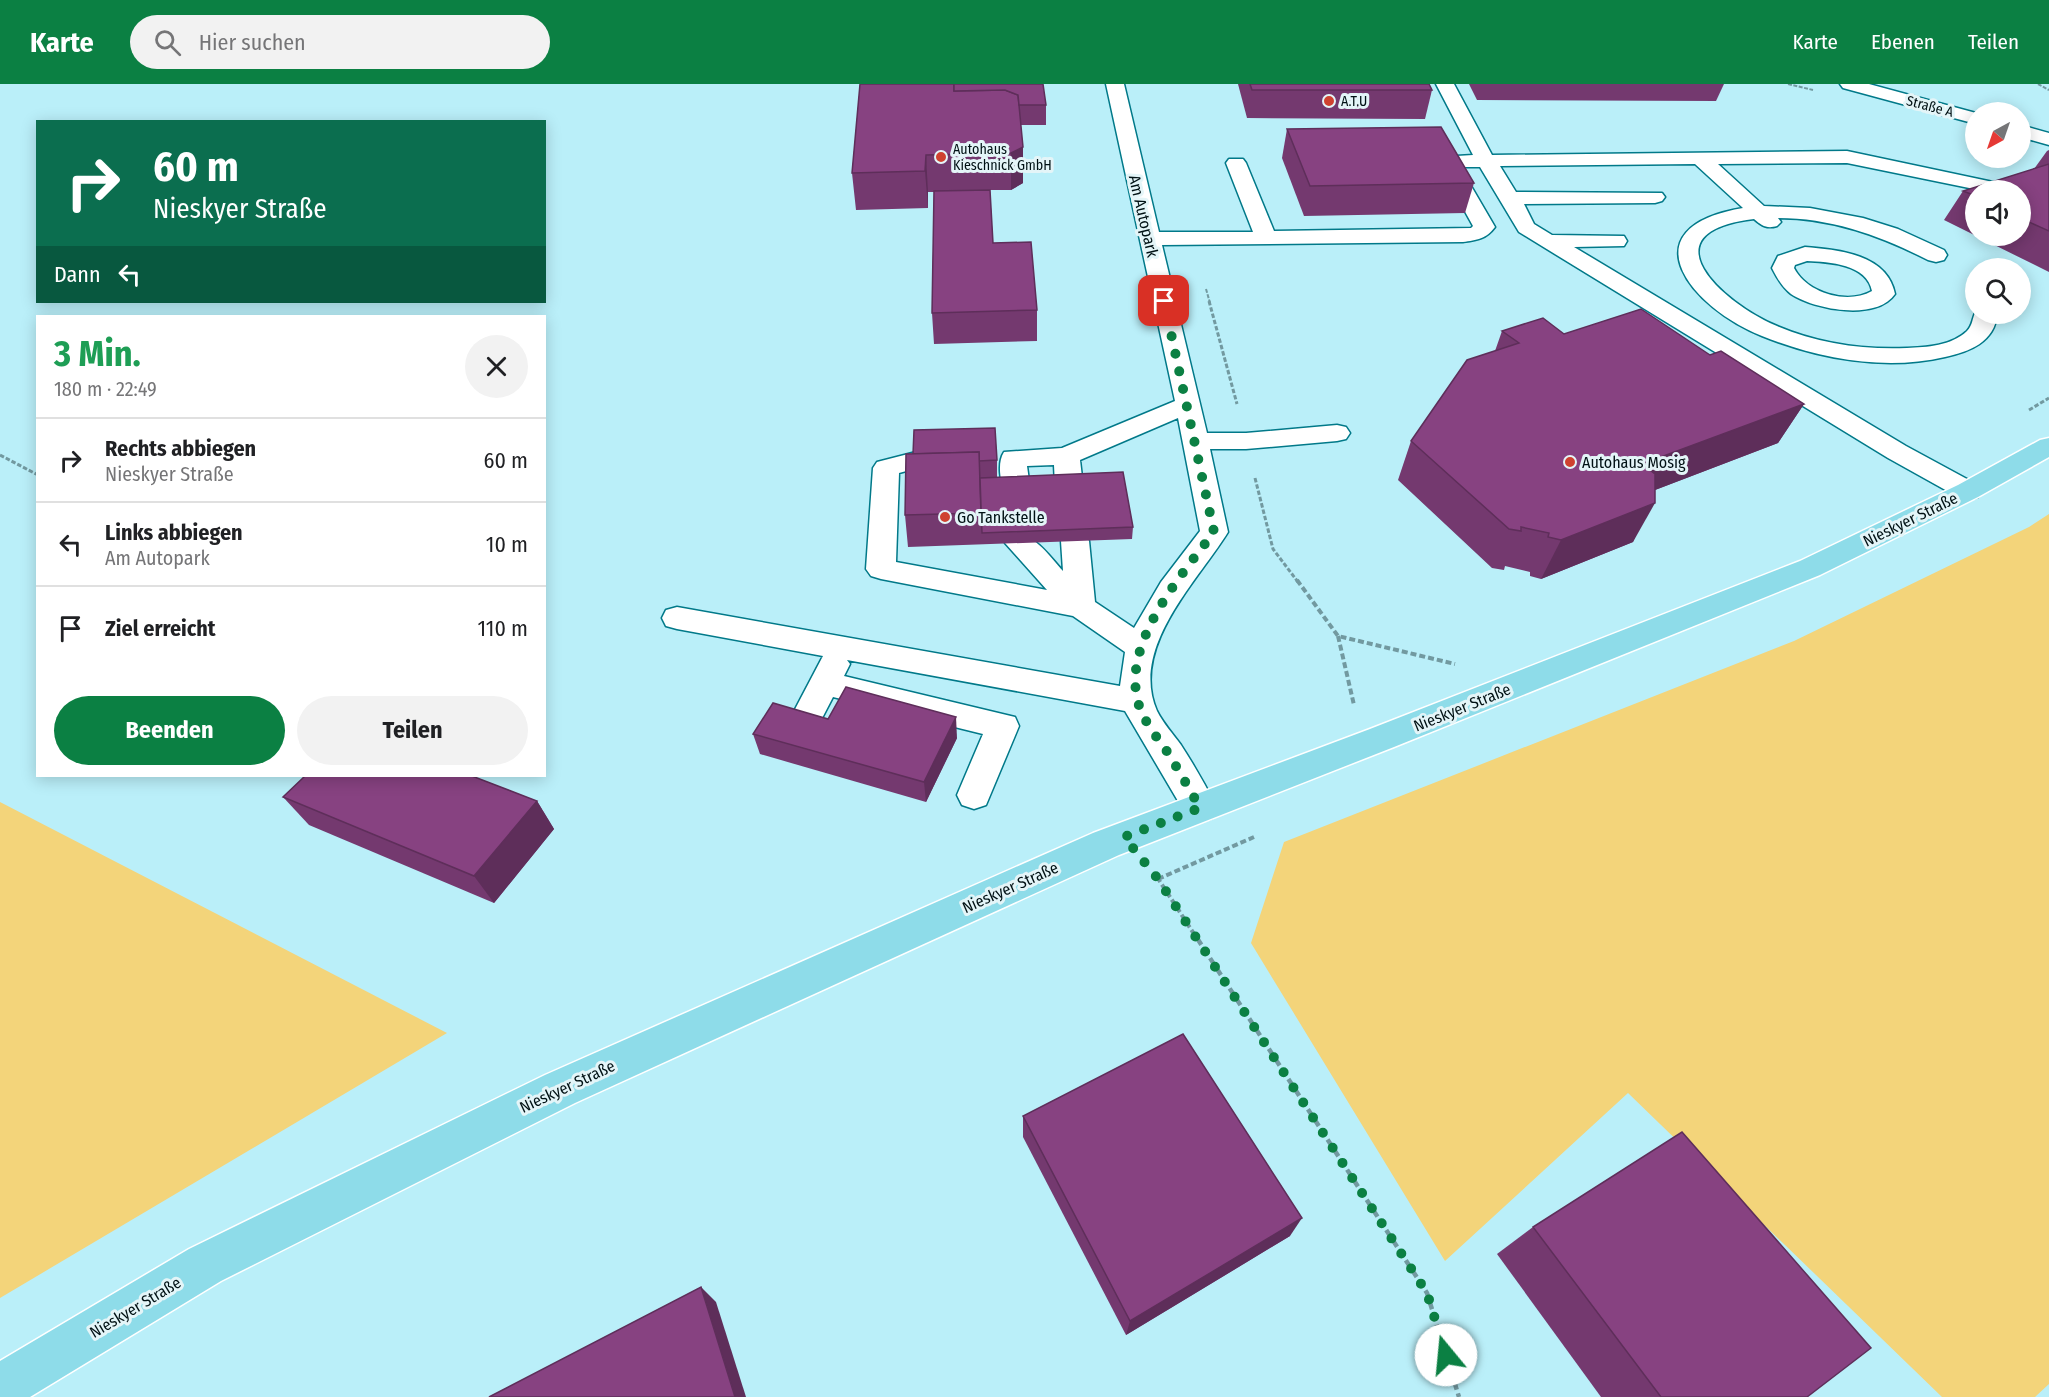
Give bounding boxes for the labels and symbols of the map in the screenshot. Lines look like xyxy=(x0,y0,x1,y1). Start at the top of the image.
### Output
street label: Straße A xyxy=(1905,92,1956,121)
place label: A.T.U xyxy=(1341,93,1367,110)
marker: A.T.U xyxy=(1322,94,1336,108)
north arrow xyxy=(1965,102,2031,168)
place label: Autohaus Kieschnick GmbH xyxy=(953,141,1052,174)
marker: Autohaus Kieschnick GmbH xyxy=(934,150,948,164)
street label: Am Autopark xyxy=(1125,173,1162,260)
pin xyxy=(1138,275,1189,326)
place label: Autohaus Mosig xyxy=(1582,453,1686,472)
marker: Autohaus Mosig xyxy=(1563,455,1577,469)
street label: Nieskyer Straße xyxy=(1860,488,1961,551)
place label: Go Tankstelle xyxy=(957,508,1045,527)
marker: Go Tankstelle xyxy=(938,510,952,524)
street label: Nieskyer Straße xyxy=(1411,679,1513,736)
street label: Nieskyer Straße xyxy=(959,858,1061,917)
street label: Nieskyer Straße xyxy=(517,1056,618,1117)
street label: Nieskyer Straße xyxy=(86,1273,184,1342)
position arrow xyxy=(1414,1323,1478,1387)

